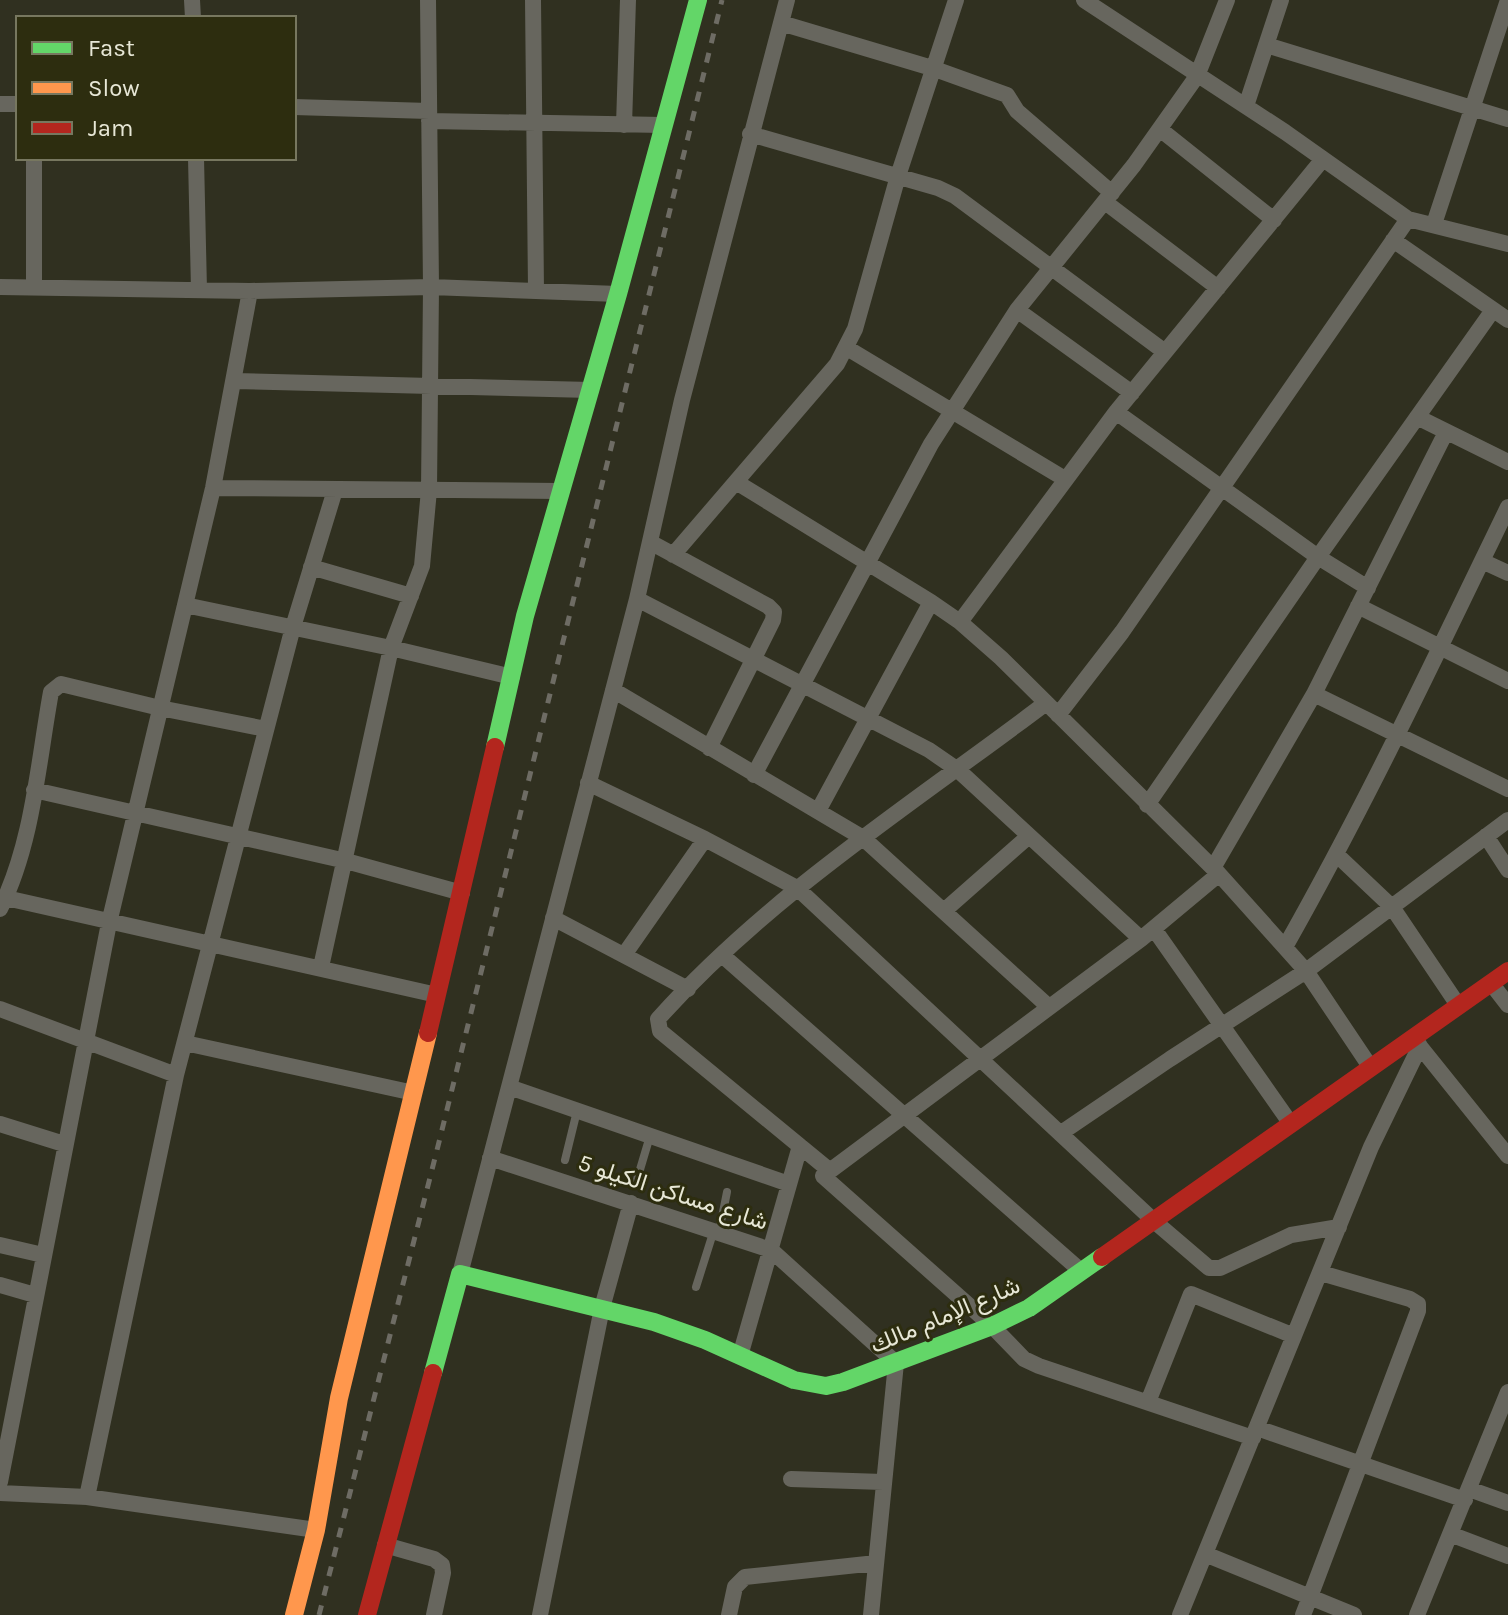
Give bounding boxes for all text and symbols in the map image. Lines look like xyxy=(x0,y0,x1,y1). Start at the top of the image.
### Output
legend xyxy=(16,16,296,160)
text: Fast xyxy=(88,34,135,62)
text: Slow xyxy=(88,74,140,102)
text: Jam xyxy=(88,114,133,142)
street label: شارع مساكن الكيلو 5 xyxy=(574,1148,771,1238)
street label: شارع الإمام مالك xyxy=(866,1271,1025,1361)

